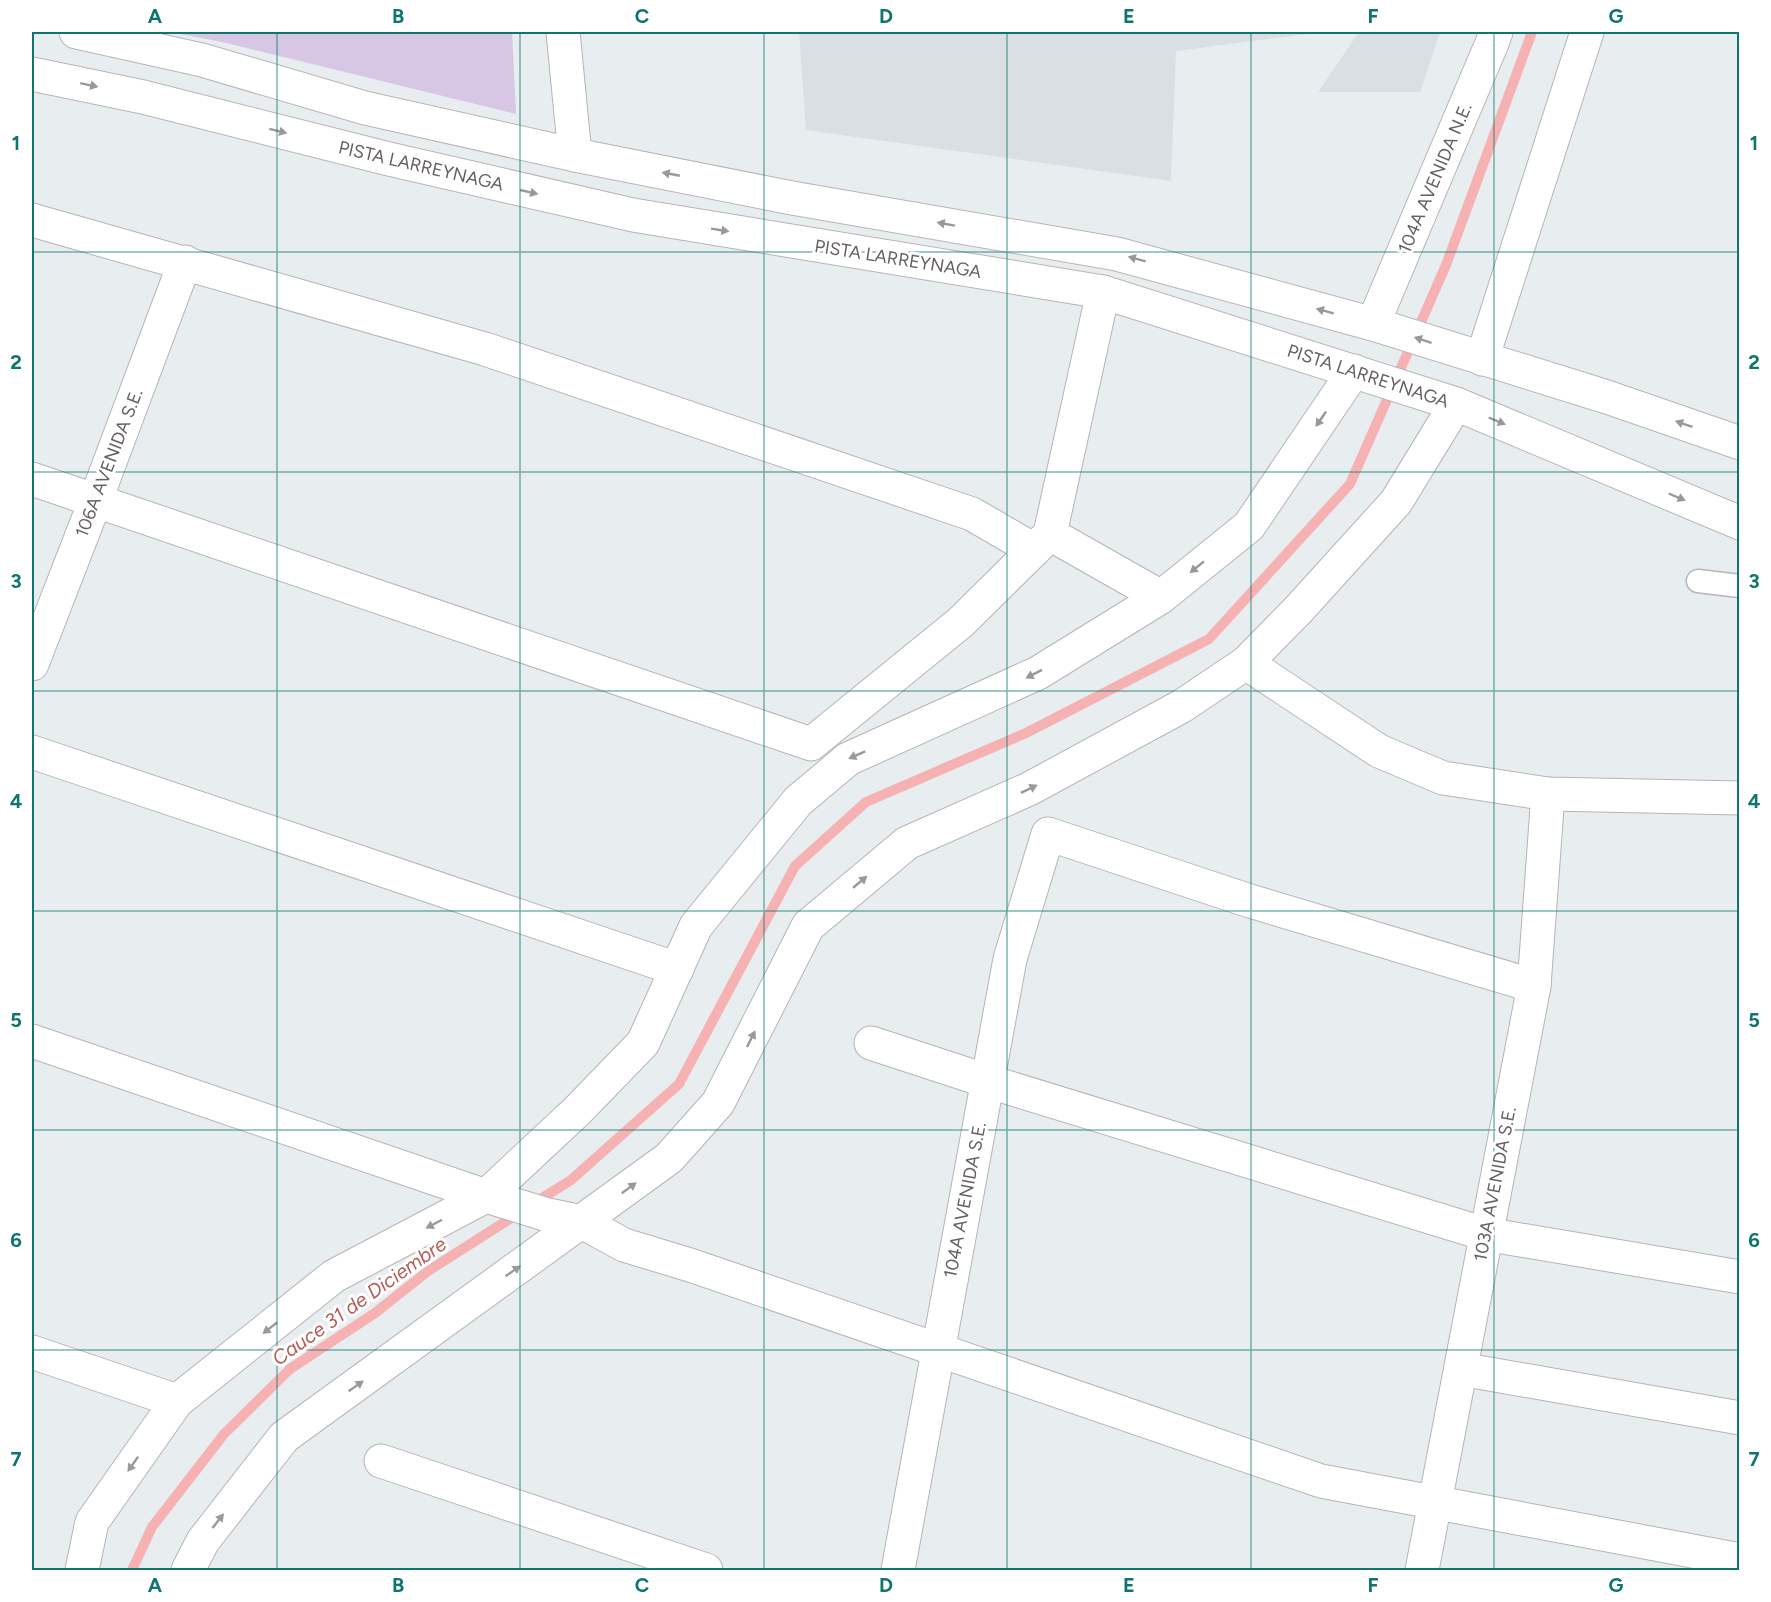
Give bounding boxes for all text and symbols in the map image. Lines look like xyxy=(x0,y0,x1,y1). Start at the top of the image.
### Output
text: A xyxy=(148,4,163,28)
text: B xyxy=(392,4,404,28)
text: C xyxy=(635,4,649,28)
text: D xyxy=(879,4,893,28)
text: E xyxy=(1123,4,1135,28)
text: F xyxy=(1367,4,1379,28)
text: G xyxy=(1609,4,1624,28)
one-way arrow xyxy=(80,81,99,90)
street label: 104A AVENIDA N.E. xyxy=(1393,99,1477,257)
one-way arrow xyxy=(270,127,288,136)
text: 1 xyxy=(12,131,20,155)
text: 1 xyxy=(1750,131,1758,155)
street label: PISTA LARREYNAGA xyxy=(336,136,506,196)
one-way arrow xyxy=(661,169,680,178)
one-way arrow xyxy=(520,187,538,197)
one-way arrow xyxy=(936,220,955,229)
one-way arrow xyxy=(711,225,730,234)
street label: PISTA LARREYNAGA xyxy=(813,235,983,283)
one-way arrow xyxy=(1128,254,1146,264)
one-way arrow xyxy=(1316,305,1335,315)
one-way arrow xyxy=(1414,335,1432,344)
street label: PISTA LARREYNAGA xyxy=(1284,339,1452,413)
text: 2 xyxy=(10,350,22,374)
text: 2 xyxy=(1748,350,1760,374)
street label: 106A AVENIDA S.E. xyxy=(71,386,147,540)
one-way arrow xyxy=(1316,411,1327,427)
one-way arrow xyxy=(1489,416,1507,426)
one-way arrow xyxy=(1675,418,1693,428)
one-way arrow xyxy=(1668,493,1686,502)
one-way arrow xyxy=(1189,561,1205,574)
text: 3 xyxy=(10,569,22,593)
text: 3 xyxy=(1748,569,1760,593)
one-way arrow xyxy=(1026,669,1043,679)
one-way arrow xyxy=(848,751,866,760)
one-way arrow xyxy=(1021,784,1038,793)
text: 4 xyxy=(10,789,23,813)
text: 4 xyxy=(1748,789,1761,813)
one-way arrow xyxy=(852,876,867,889)
text: 5 xyxy=(10,1008,22,1032)
text: 5 xyxy=(1748,1008,1760,1032)
one-way arrow xyxy=(746,1031,755,1048)
street label: 103A AVENIDA S.E. xyxy=(1469,1105,1521,1263)
street label: 104A AVENIDA S.E. xyxy=(939,1120,991,1280)
one-way arrow xyxy=(622,1182,637,1194)
one-way arrow xyxy=(425,1219,442,1229)
text: 6 xyxy=(10,1228,22,1252)
text: 6 xyxy=(1748,1228,1760,1252)
water label: Cauce 31 de Diciembre xyxy=(267,1232,451,1370)
one-way arrow xyxy=(505,1265,521,1277)
one-way arrow xyxy=(262,1321,278,1334)
one-way arrow xyxy=(348,1380,364,1392)
text: 7 xyxy=(10,1447,22,1471)
text: 7 xyxy=(1748,1447,1760,1471)
one-way arrow xyxy=(128,1456,139,1472)
one-way arrow xyxy=(212,1513,225,1529)
text: A xyxy=(148,1573,163,1597)
text: B xyxy=(392,1573,404,1597)
text: C xyxy=(635,1573,649,1597)
text: D xyxy=(879,1573,893,1597)
text: E xyxy=(1123,1573,1135,1597)
text: F xyxy=(1367,1573,1379,1597)
text: G xyxy=(1609,1573,1624,1597)

